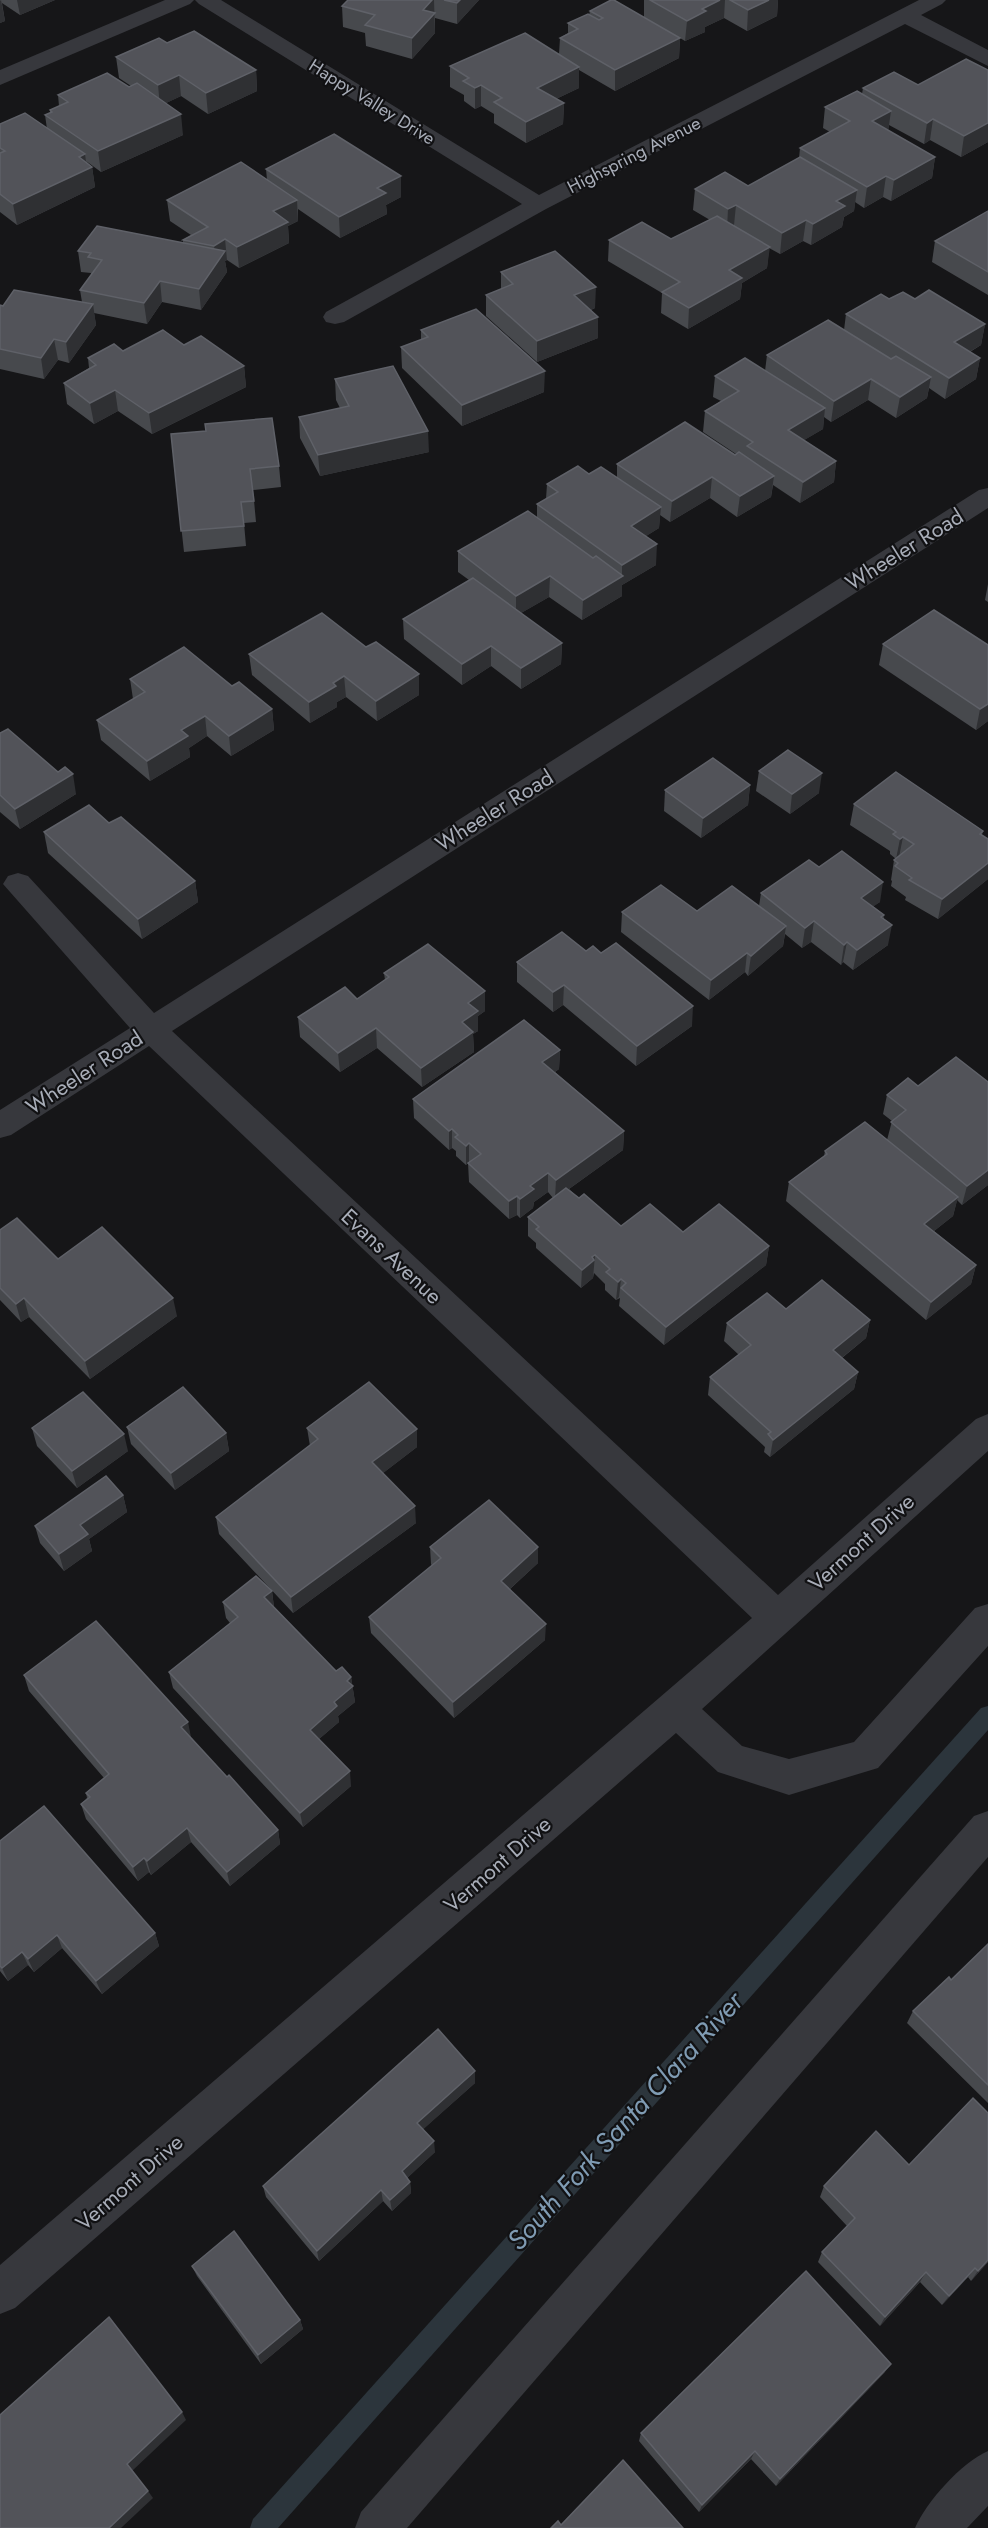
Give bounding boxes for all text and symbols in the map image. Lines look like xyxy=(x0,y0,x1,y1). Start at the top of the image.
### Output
street label: Happy Valley Drive xyxy=(304,53,440,151)
street label: Highspring Avenue xyxy=(563,110,705,200)
street label: Wheeler Road xyxy=(839,500,969,598)
street label: Wheeler Road xyxy=(429,761,559,859)
street label: Wheeler Road xyxy=(19,1022,149,1122)
street label: Evans Avenue xyxy=(334,1201,450,1311)
street label: Vermont Drive xyxy=(801,1486,921,1598)
street label: Vermont Drive xyxy=(436,1808,558,1920)
water label: South Fork Santa Clara River xyxy=(497,1981,754,2260)
street label: Vermont Drive xyxy=(68,2126,190,2238)

